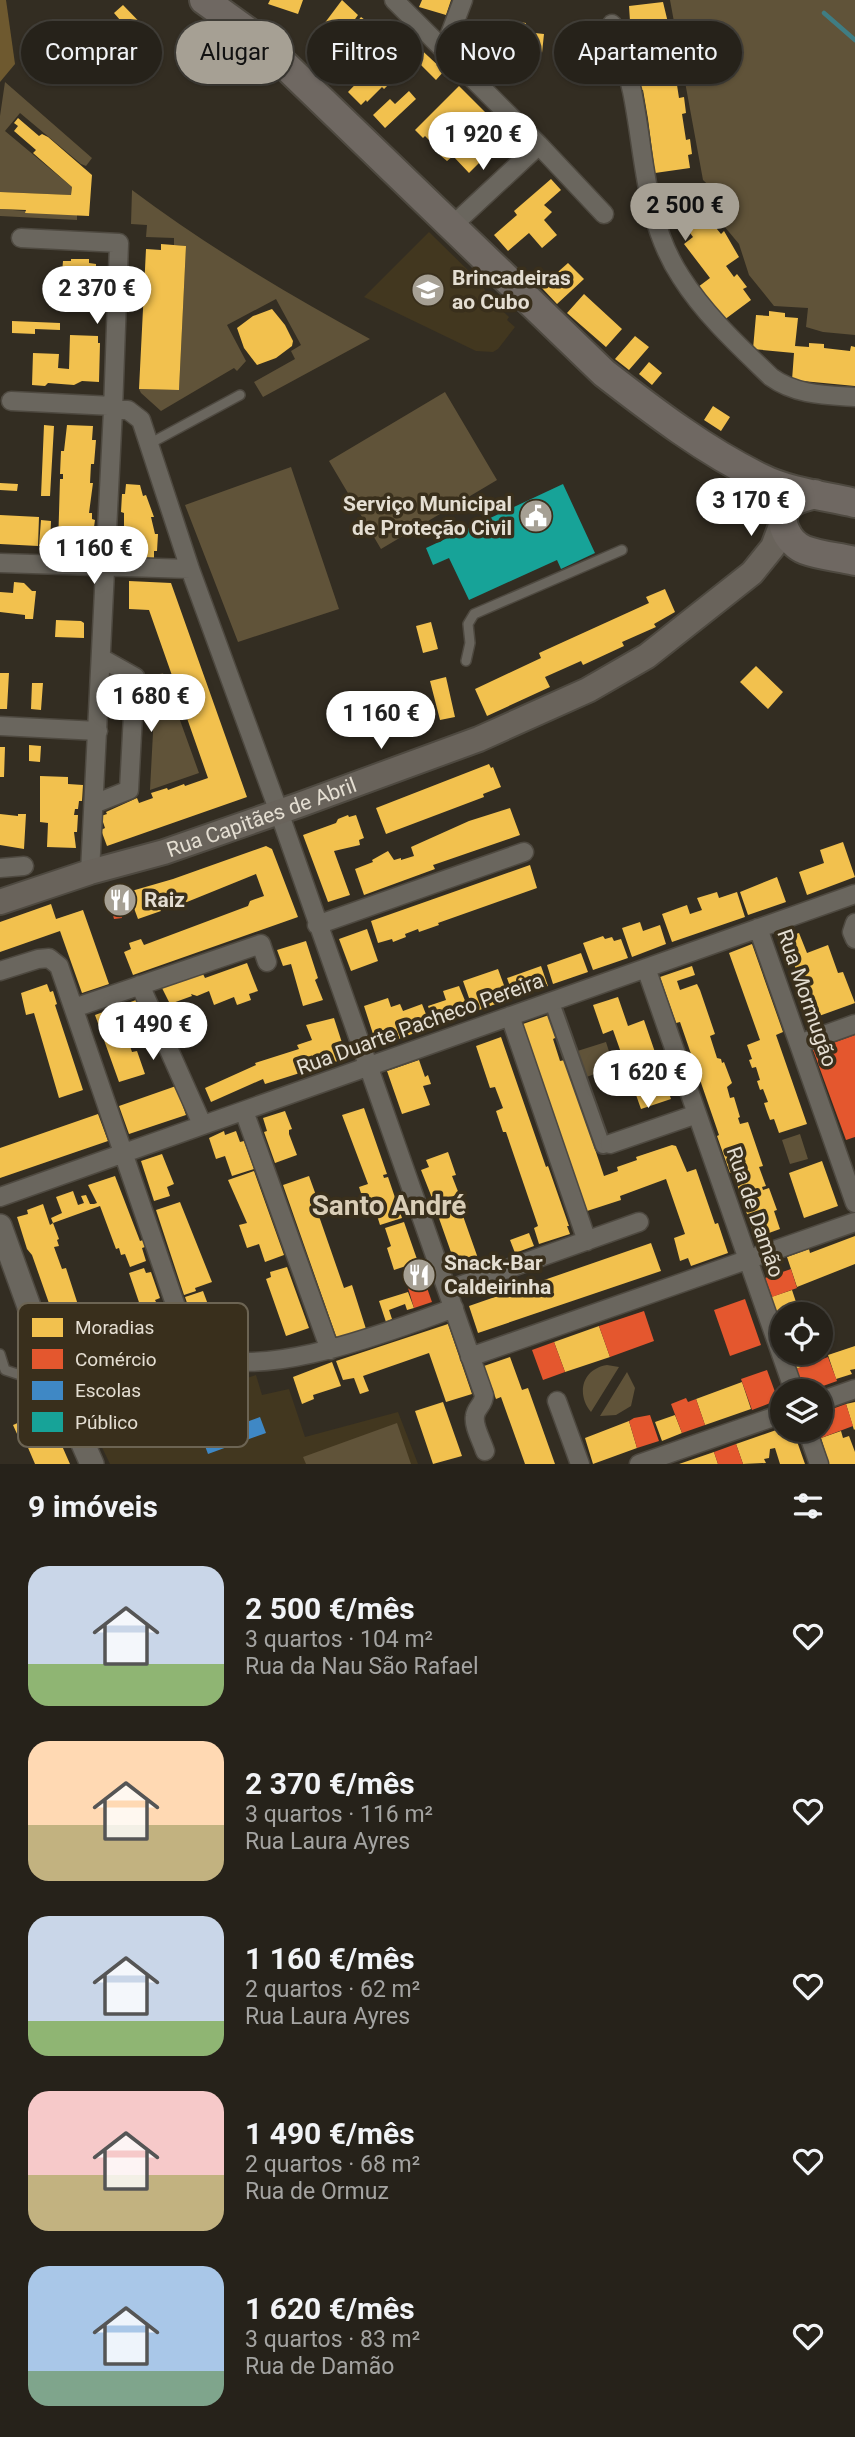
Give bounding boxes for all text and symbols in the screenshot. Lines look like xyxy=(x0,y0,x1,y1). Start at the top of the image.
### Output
chip: Comprar xyxy=(21,21,162,84)
chip: Alugar xyxy=(176,21,293,84)
chip: Filtros xyxy=(307,21,422,84)
chip: Novo xyxy=(436,21,540,84)
chip: Apartamento xyxy=(554,21,742,84)
pin: 1 920 € xyxy=(418,113,548,172)
text: 1 920 € xyxy=(444,121,522,148)
pin: 2 500 € xyxy=(620,184,750,243)
text: 2 500 € xyxy=(646,192,724,219)
pin: 2 370 € xyxy=(32,266,162,326)
place label: Brincadeiras ao Cubo xyxy=(452,266,571,314)
school or university icon: Brincadeiras ao Cubo xyxy=(409,271,447,309)
text: 2 370 € xyxy=(58,275,136,302)
pin: 3 170 € xyxy=(686,478,816,538)
text: 3 170 € xyxy=(712,487,790,514)
place label: Serviço Municipal de Proteção Civil xyxy=(343,492,512,540)
public building icon: Serviço Municipal de Proteção Civil xyxy=(517,497,555,535)
pin: 1 160 € xyxy=(29,526,159,586)
text: 1 160 € xyxy=(55,535,133,562)
pin: 1 680 € xyxy=(86,674,216,734)
text: 1 680 € xyxy=(112,683,190,710)
pin: 1 160 € xyxy=(316,692,446,751)
text: 1 160 € xyxy=(342,700,420,727)
street label: Rua Capitães de Abril xyxy=(163,773,360,862)
restaurant icon: Raiz xyxy=(101,881,139,919)
place label: Raiz xyxy=(144,888,185,912)
street label: Rua Mormugão xyxy=(772,926,842,1070)
street label: Rua Duarte Pacheco Pereira xyxy=(293,968,547,1080)
pin: 1 490 € xyxy=(88,1002,218,1062)
text: 1 490 € xyxy=(114,1011,192,1038)
pin: 1 620 € xyxy=(583,1050,713,1110)
text: 1 620 € xyxy=(609,1059,687,1086)
street label: Rua de Damão xyxy=(721,1144,789,1280)
district label: Santo André xyxy=(312,1189,466,1222)
place label: Snack-Bar Caldeirinha xyxy=(444,1251,551,1299)
restaurant icon: Snack-Bar Caldeirinha xyxy=(400,1256,438,1294)
map controls xyxy=(770,1302,833,1442)
button: locate xyxy=(770,1302,833,1365)
legend xyxy=(18,1303,248,1447)
text: Moradias xyxy=(75,1316,154,1339)
text: Comércio xyxy=(75,1348,157,1371)
text: Escolas xyxy=(75,1379,141,1402)
button: layers xyxy=(770,1379,833,1442)
text: Público xyxy=(75,1411,138,1434)
icon: filters xyxy=(789,1487,827,1525)
text: 9 imóveis xyxy=(28,1489,158,1524)
text: 2 500 €/mês xyxy=(245,1591,415,1626)
icon: home xyxy=(84,1594,168,1678)
icon: heart xyxy=(789,1617,827,1655)
text: 3 quartos · 104 m² xyxy=(245,1626,433,1653)
text: Rua da Nau São Rafael xyxy=(245,1653,479,1680)
text: 2 370 €/mês xyxy=(245,1766,415,1801)
icon: home xyxy=(84,1769,168,1853)
icon: heart xyxy=(789,1792,827,1830)
text: 3 quartos · 116 m² xyxy=(245,1801,433,1828)
text: Rua Laura Ayres xyxy=(245,1828,410,1855)
text: 1 160 €/mês xyxy=(245,1941,415,1976)
icon: home xyxy=(84,1944,168,2028)
icon: heart xyxy=(789,1967,827,2005)
text: 2 quartos · 62 m² xyxy=(245,1976,420,2003)
text: Rua Laura Ayres xyxy=(245,2003,410,2030)
text: 1 490 €/mês xyxy=(245,2116,415,2151)
icon: home xyxy=(84,2119,168,2203)
icon: heart xyxy=(789,2142,827,2180)
text: 2 quartos · 68 m² xyxy=(245,2151,420,2178)
text: Rua de Ormuz xyxy=(245,2178,389,2205)
text: 1 620 €/mês xyxy=(245,2291,415,2326)
icon: home xyxy=(84,2294,168,2378)
icon: heart xyxy=(789,2317,827,2355)
text: 3 quartos · 83 m² xyxy=(245,2326,420,2353)
text: Rua de Damão xyxy=(245,2353,394,2380)

